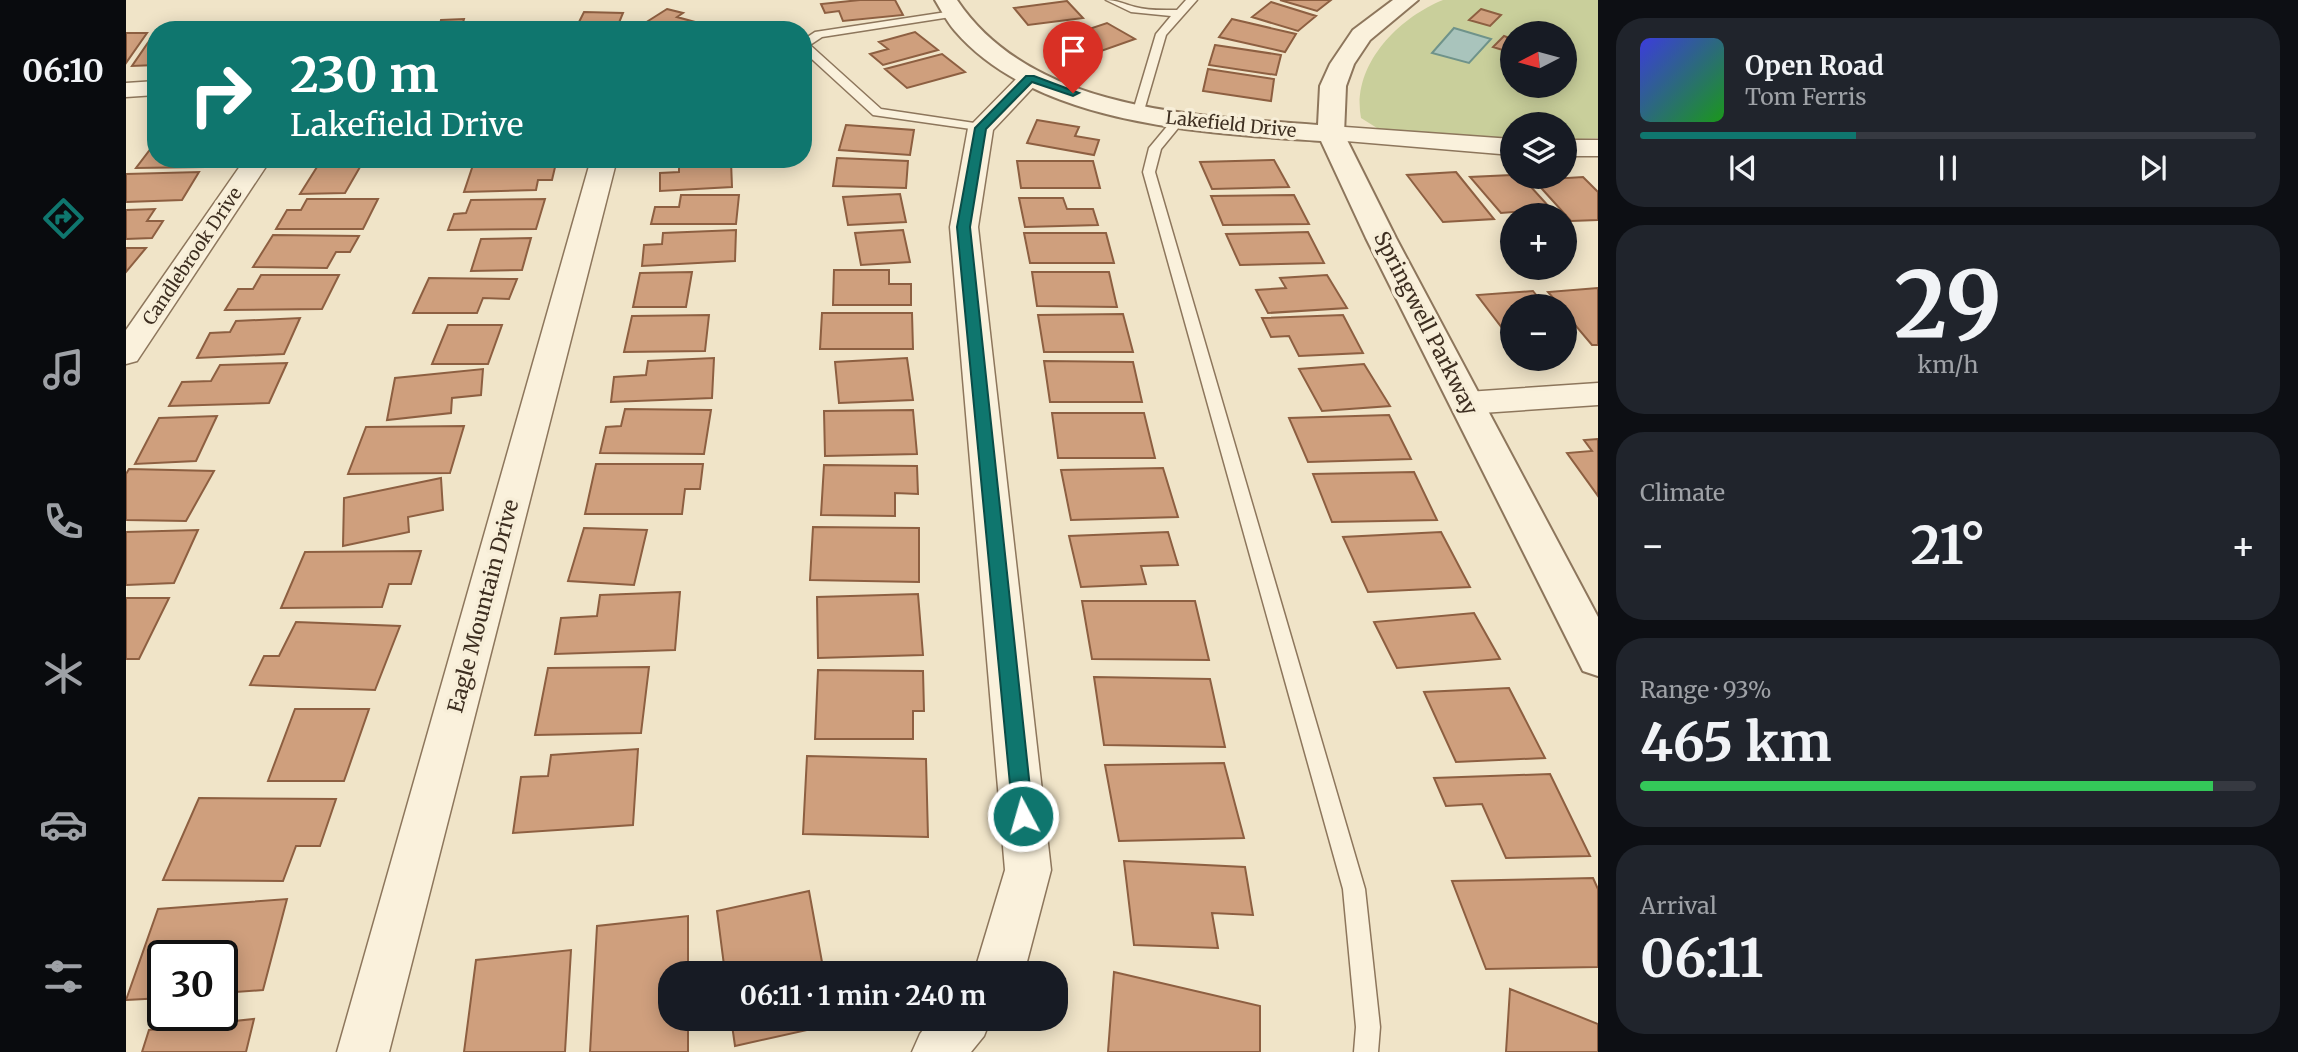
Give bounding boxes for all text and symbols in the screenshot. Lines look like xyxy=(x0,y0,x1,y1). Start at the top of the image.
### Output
pin xyxy=(1043,21,1103,93)
north arrow xyxy=(1500,21,1577,98)
map controls xyxy=(1500,21,1577,371)
icon: arrive xyxy=(1054,32,1092,70)
text: 230 m xyxy=(290,44,438,105)
icon: right xyxy=(175,49,266,140)
text: Open Road xyxy=(1745,49,1884,82)
text: 06:10 xyxy=(22,51,104,91)
text: Tom Ferris xyxy=(1745,82,1867,111)
text: Lakefield Drive xyxy=(290,105,523,145)
street label: Lakefield Drive xyxy=(1164,106,1298,142)
button: layers xyxy=(1500,112,1577,189)
icon: previous xyxy=(1724,149,1762,187)
icon: pause xyxy=(1929,149,1967,187)
icon: next xyxy=(2134,149,2172,187)
street label: Candlebrook Drive xyxy=(137,183,247,329)
icon: directions xyxy=(39,194,88,243)
button: + xyxy=(1500,203,1577,280)
street label: Springwell Parkway xyxy=(1368,227,1484,420)
text: 29 xyxy=(1894,247,2002,362)
button: − xyxy=(1500,294,1577,371)
icon: music xyxy=(39,345,88,394)
text: km/h xyxy=(1918,350,1978,379)
text: Climate xyxy=(1640,478,1725,507)
street label: Eagle Mountain Drive xyxy=(442,496,524,716)
icon: phone xyxy=(39,497,88,546)
text: 21° xyxy=(1910,513,1986,578)
text: − xyxy=(1640,522,1665,569)
text: + xyxy=(2231,522,2256,569)
icon: climate xyxy=(39,649,88,698)
text: Range · 93% xyxy=(1640,675,1772,704)
text: 465 km xyxy=(1640,710,1832,775)
position arrow xyxy=(986,779,1060,853)
icon: car xyxy=(39,800,88,849)
text: Arrival xyxy=(1640,891,1717,920)
text: 06:11 xyxy=(1640,926,1763,991)
speed limit sign: 30 xyxy=(147,940,238,1031)
icon: filters xyxy=(39,952,88,1001)
text: 06:11 · 1 min · 240 m xyxy=(740,979,986,1012)

